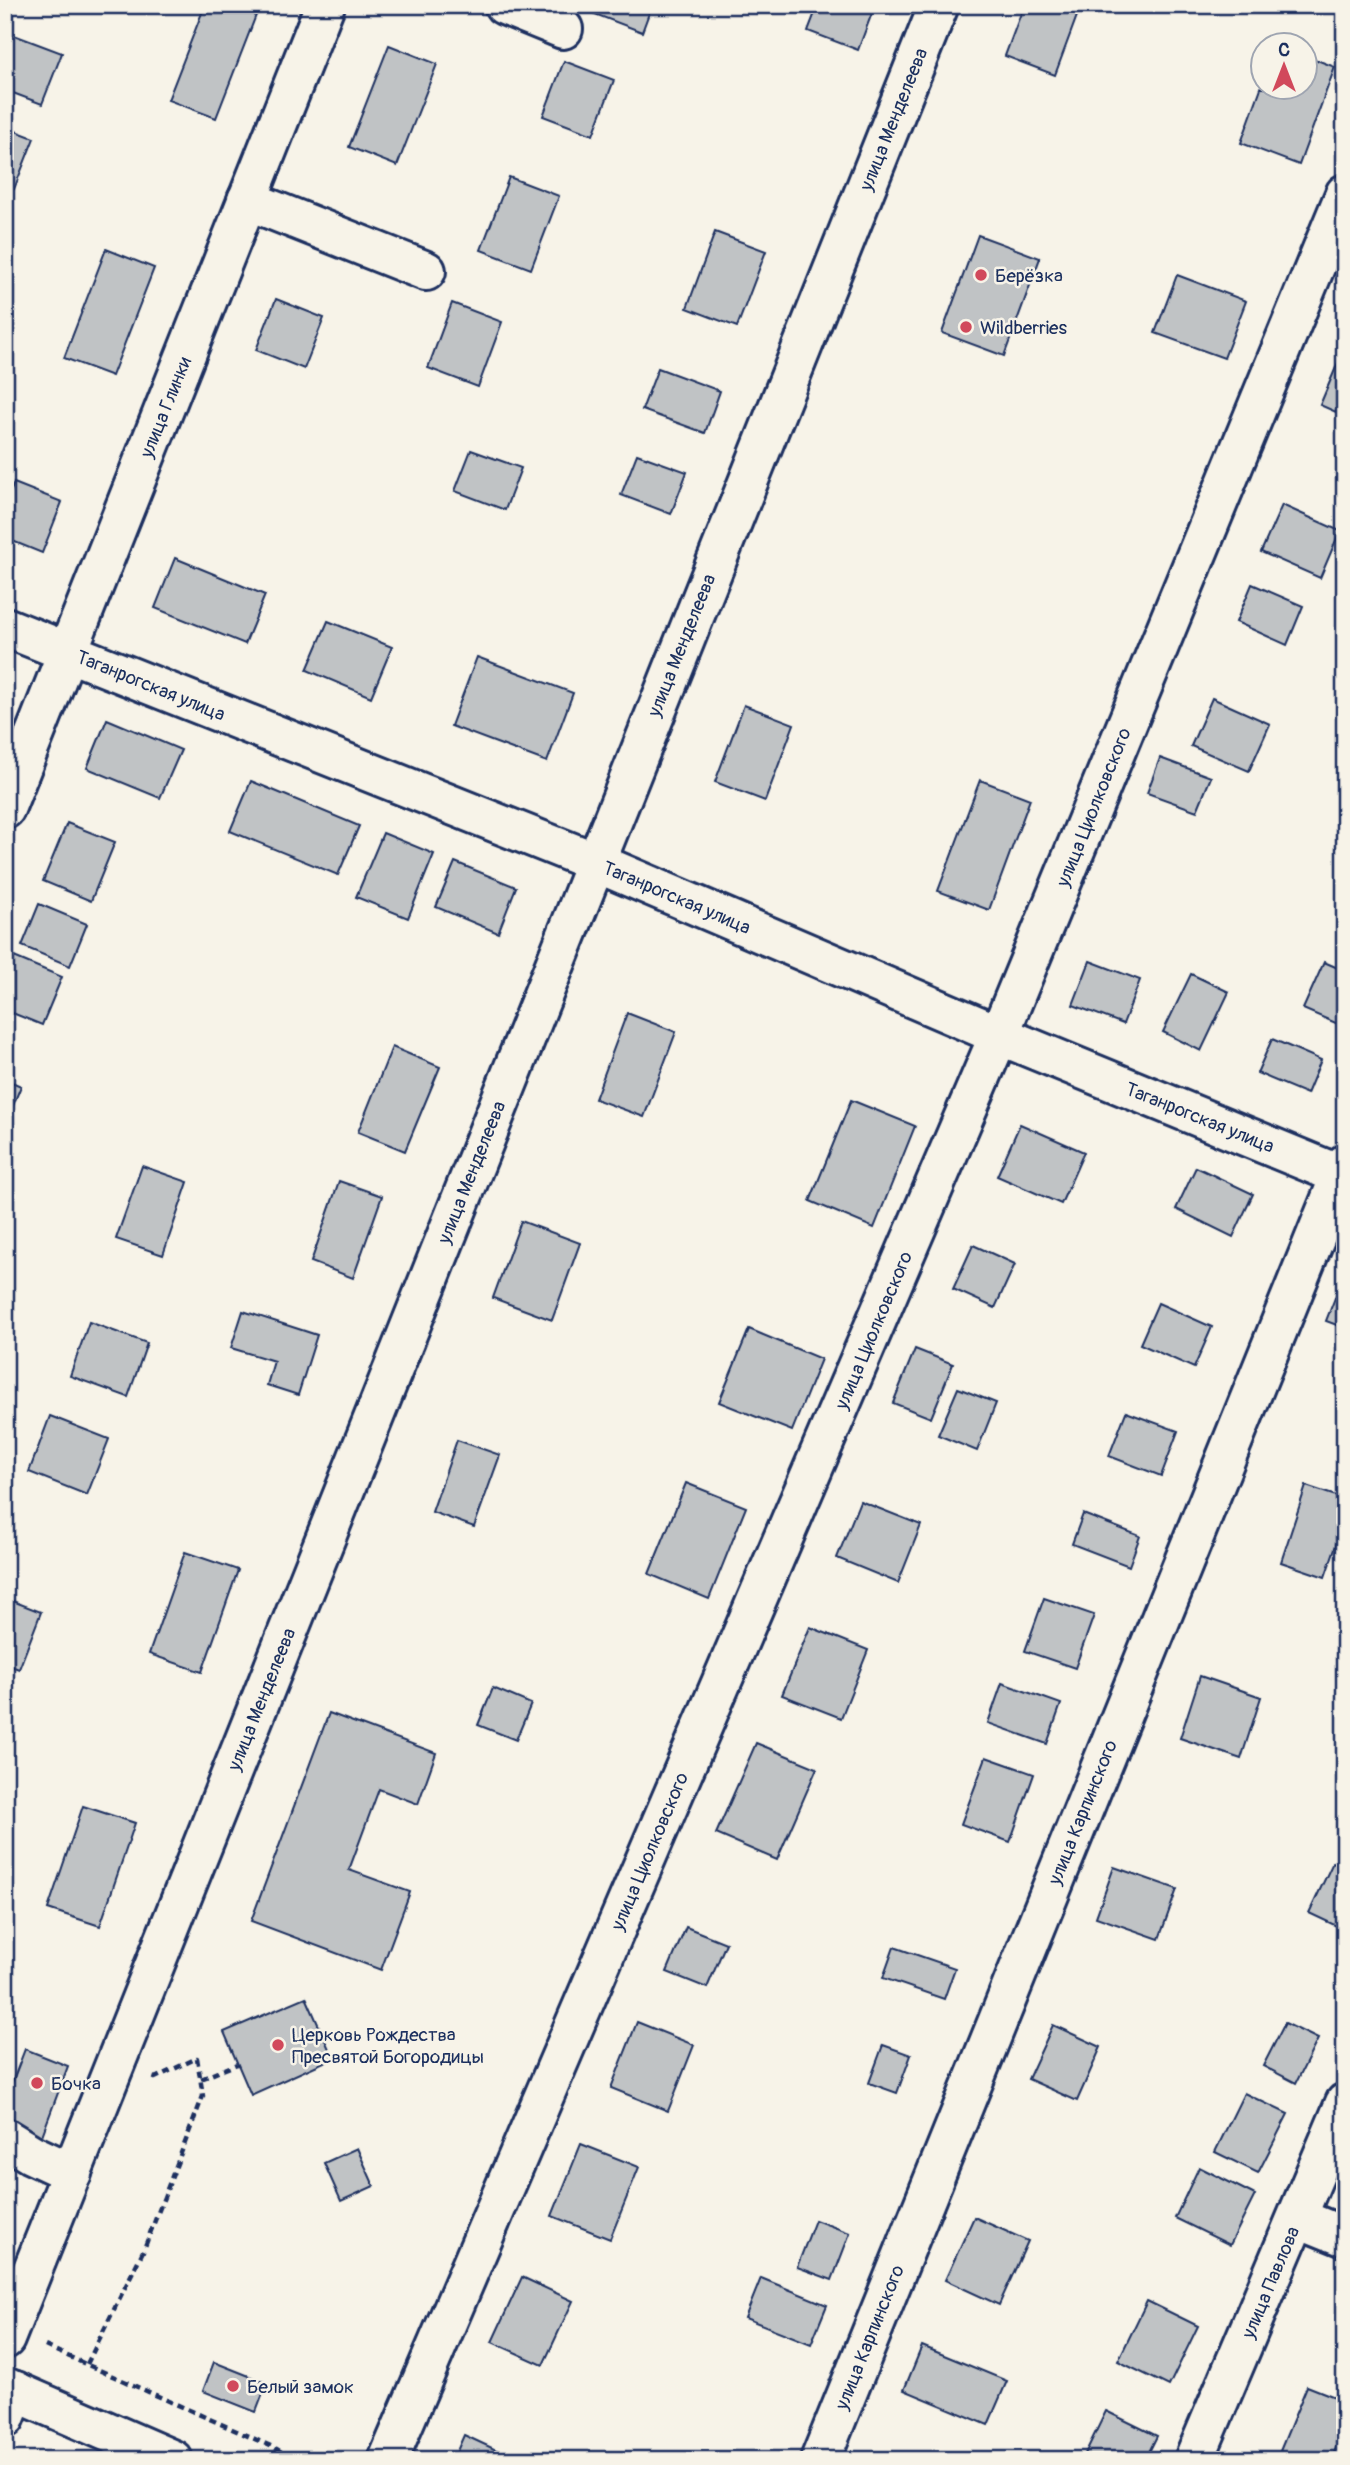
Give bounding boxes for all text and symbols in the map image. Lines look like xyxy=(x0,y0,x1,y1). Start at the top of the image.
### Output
north arrow xyxy=(1248,32,1318,102)
text: С xyxy=(1278,38,1290,62)
street label: улица Менделеева xyxy=(854,44,934,195)
place label: Берёзка xyxy=(995,264,1063,288)
marker: Берёзка xyxy=(973,267,989,283)
place label: Wildberries xyxy=(980,316,1067,340)
marker: Wildberries xyxy=(958,319,974,335)
street label: улица Глинки xyxy=(134,353,197,462)
street label: улица Менделеева xyxy=(642,570,722,721)
street label: Таганрогская улица xyxy=(73,645,229,727)
street label: улица Циолковского xyxy=(1051,724,1137,891)
street label: Таганрогская улица xyxy=(599,856,754,940)
street label: Таганрогская улица xyxy=(1122,1077,1278,1159)
street label: улица Менделеева xyxy=(432,1097,512,1248)
street label: улица Циолковского xyxy=(829,1248,918,1414)
street label: улица Менделеева xyxy=(222,1624,302,1775)
street label: улица Карпинского xyxy=(1043,1736,1123,1889)
street label: улица Циолковского xyxy=(605,1769,694,1935)
place label: Церковь Рождества Пресвятой Богородицы xyxy=(292,2023,484,2069)
marker: Церковь Рождества Пресвятой Богородицы xyxy=(270,2037,286,2053)
place label: Бочка xyxy=(51,2072,101,2096)
marker: Бочка xyxy=(29,2075,45,2091)
street label: улица Павлова xyxy=(1236,2223,1305,2343)
street label: улица Карпинского xyxy=(830,2261,910,2414)
place label: Белый замок xyxy=(247,2375,354,2399)
marker: Белый замок xyxy=(225,2378,241,2394)

